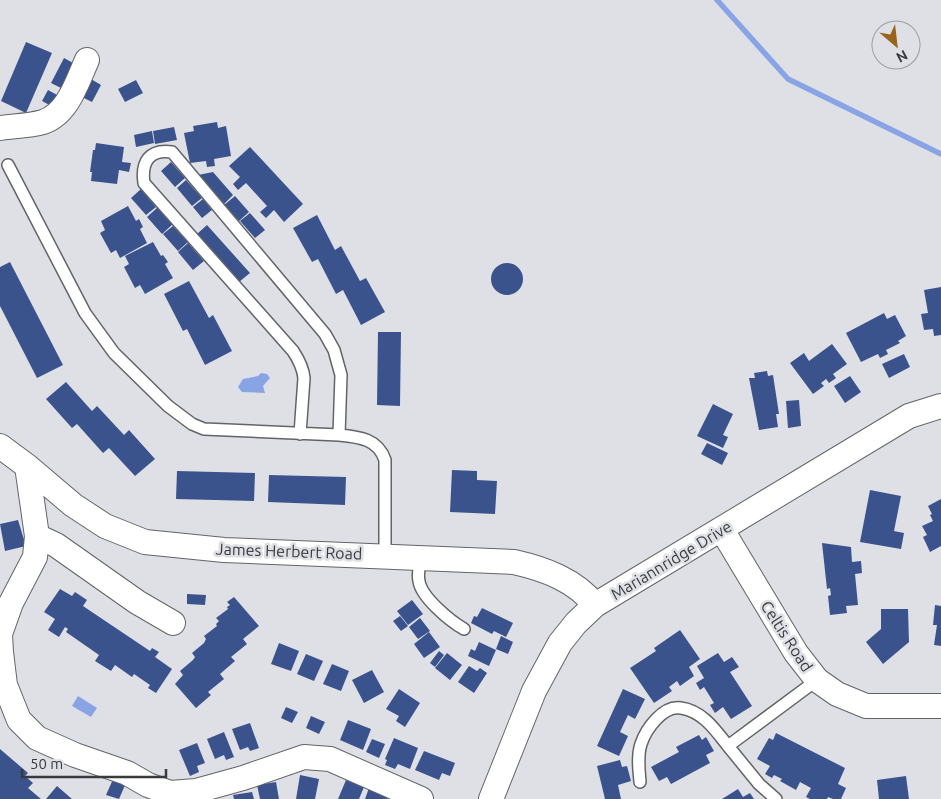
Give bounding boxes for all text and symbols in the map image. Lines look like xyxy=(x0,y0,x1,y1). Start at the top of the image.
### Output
north arrow xyxy=(871,20,921,70)
text: N xyxy=(894,47,910,66)
street label: Mariannridge Drive xyxy=(607,517,735,603)
street label: James Herbert Road xyxy=(215,539,363,563)
street label: Celtis Road xyxy=(758,597,816,675)
scale bar xyxy=(22,746,166,778)
text: 50 m xyxy=(30,755,63,772)

